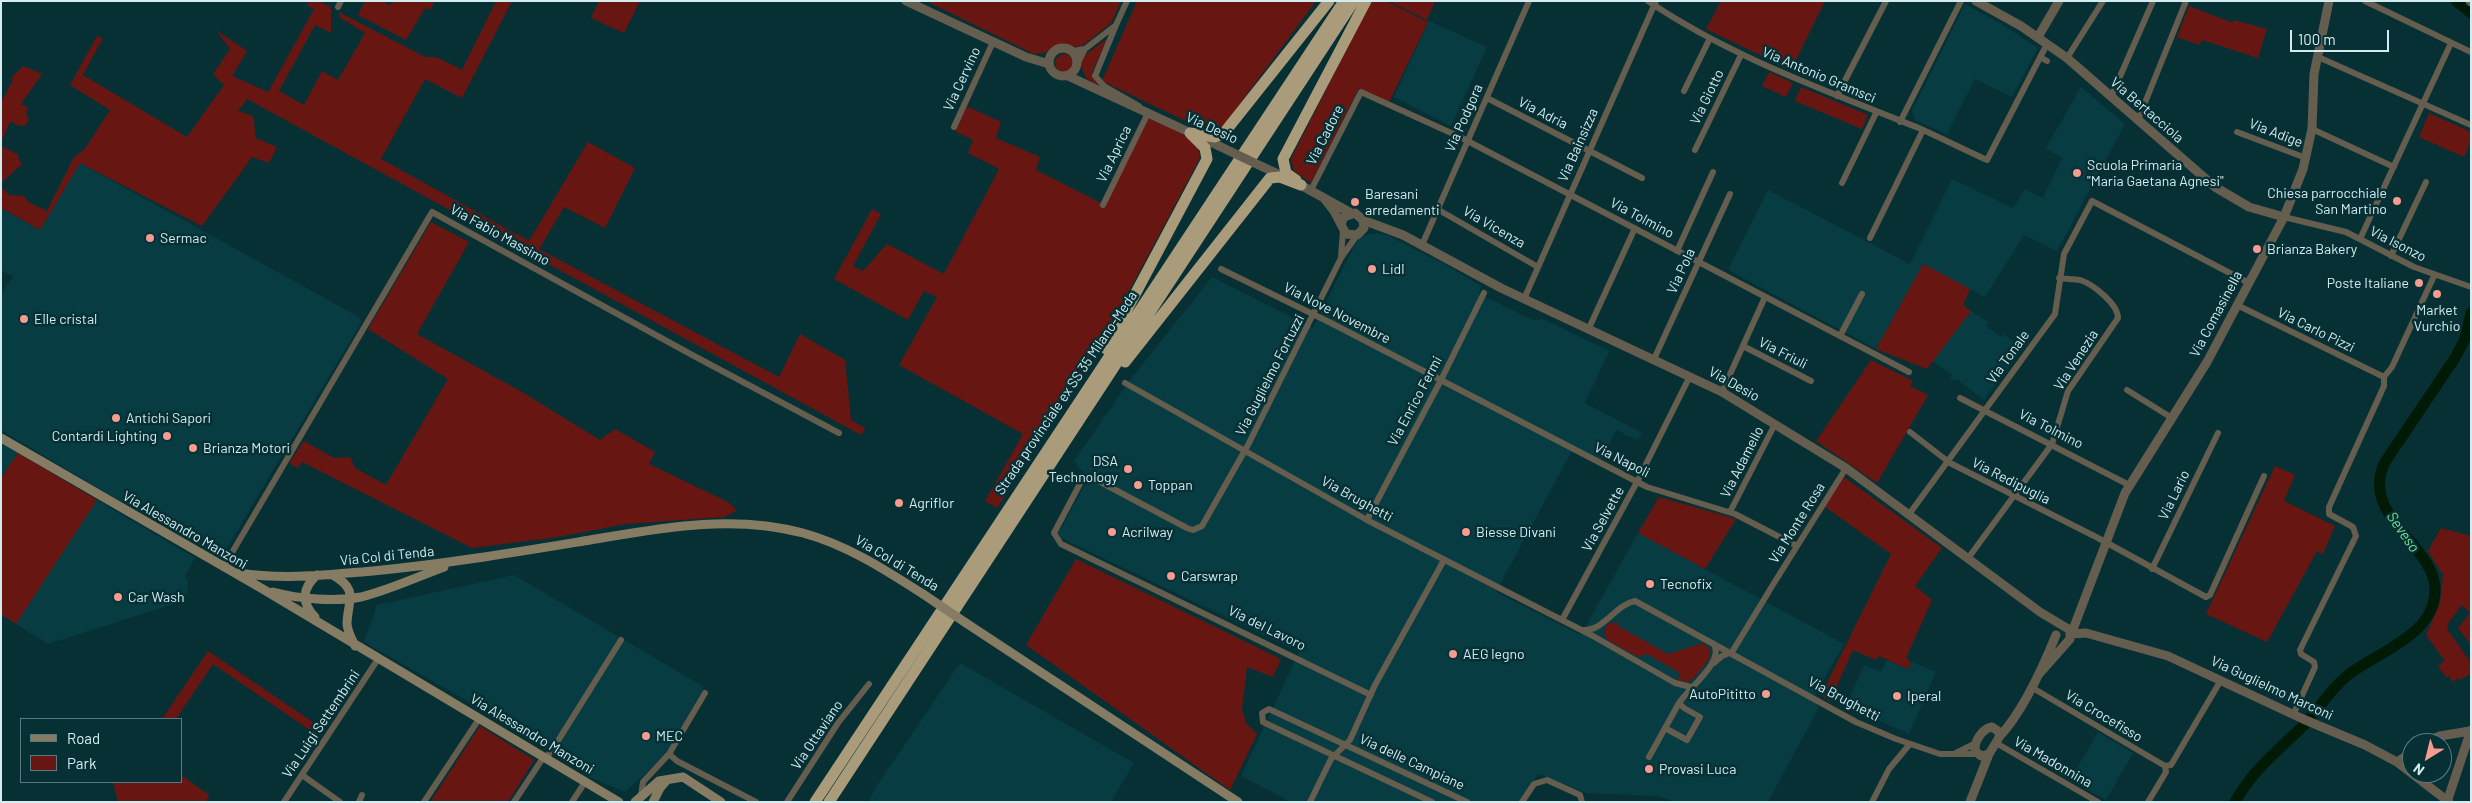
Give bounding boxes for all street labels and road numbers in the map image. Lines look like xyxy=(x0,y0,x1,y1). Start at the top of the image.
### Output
street label: Via Antonio Gramsci xyxy=(1760,43,1878,107)
street label: Via Cervino xyxy=(940,44,984,114)
street label: Via Giotto xyxy=(1687,67,1727,127)
street label: Via Bertacciola xyxy=(2107,74,2187,146)
street label: Via Podgora xyxy=(1442,82,1486,154)
street label: Via Adria xyxy=(1515,93,1571,133)
street label: Via Cadore xyxy=(1303,102,1347,168)
street label: Via Bainsizza xyxy=(1554,106,1602,184)
street label: Via Desio xyxy=(1183,109,1241,147)
street label: Via Adige xyxy=(2247,115,2305,151)
street label: Via Aprica xyxy=(1093,123,1135,185)
street label: Via Tolmino xyxy=(1607,194,1677,242)
street label: Via Fabio Massimo xyxy=(447,201,553,269)
street label: Via Vicenza xyxy=(1460,202,1528,252)
street label: Via Isonzo xyxy=(2367,223,2429,265)
street label: Via Pola xyxy=(1663,246,1699,296)
street label: Via Comasinella xyxy=(2186,268,2246,360)
street label: Via Nove Novembre xyxy=(1281,279,1393,347)
street label: Strada provinciale ex SS 35 Milano-Meda xyxy=(991,288,1141,498)
street label: Via Carlo Pizzi xyxy=(2275,304,2357,356)
street label: Via Guglielmo Fortuzzi xyxy=(1232,312,1308,438)
street label: Via Tonale xyxy=(1983,327,2033,387)
street label: Via Venezia xyxy=(2050,327,2102,393)
street label: Via Friuli xyxy=(1756,334,1810,372)
street label: Via Enrico Fermi xyxy=(1384,353,1446,449)
street label: Via Desio xyxy=(1706,363,1762,405)
street label: Via Tolmino xyxy=(2016,406,2086,452)
street label: Via Adamello xyxy=(1717,423,1767,501)
street label: Via Napoli xyxy=(1591,439,1653,481)
street label: Via Redipuglia xyxy=(1969,454,2053,508)
street label: Via Lario xyxy=(2155,467,2193,523)
street label: Via Brughetti xyxy=(1318,472,1396,526)
street label: Via Monte Rosa xyxy=(1765,479,1829,567)
street label: Via Selvette xyxy=(1578,484,1628,554)
street label: Via Alessandro Manzoni xyxy=(120,487,250,573)
street label: Via Col di Tenda xyxy=(852,531,942,595)
street label: Via Col di Tenda xyxy=(339,543,435,569)
street label: Via del Lavoro xyxy=(1225,602,1309,654)
street label: Via Guglielmo Marconi xyxy=(2208,652,2336,724)
street label: Via Luigi Settembrini xyxy=(279,667,363,781)
street label: Via Brughetti xyxy=(1805,673,1883,725)
street label: Via Crocefisso xyxy=(2062,686,2146,746)
street label: Via Alessandro Manzoni xyxy=(467,690,597,778)
street label: Via Ottaviano xyxy=(788,697,846,773)
street label: Via delle Campiane xyxy=(1357,730,1467,794)
street label: Via Madonnina xyxy=(2011,733,2095,791)

